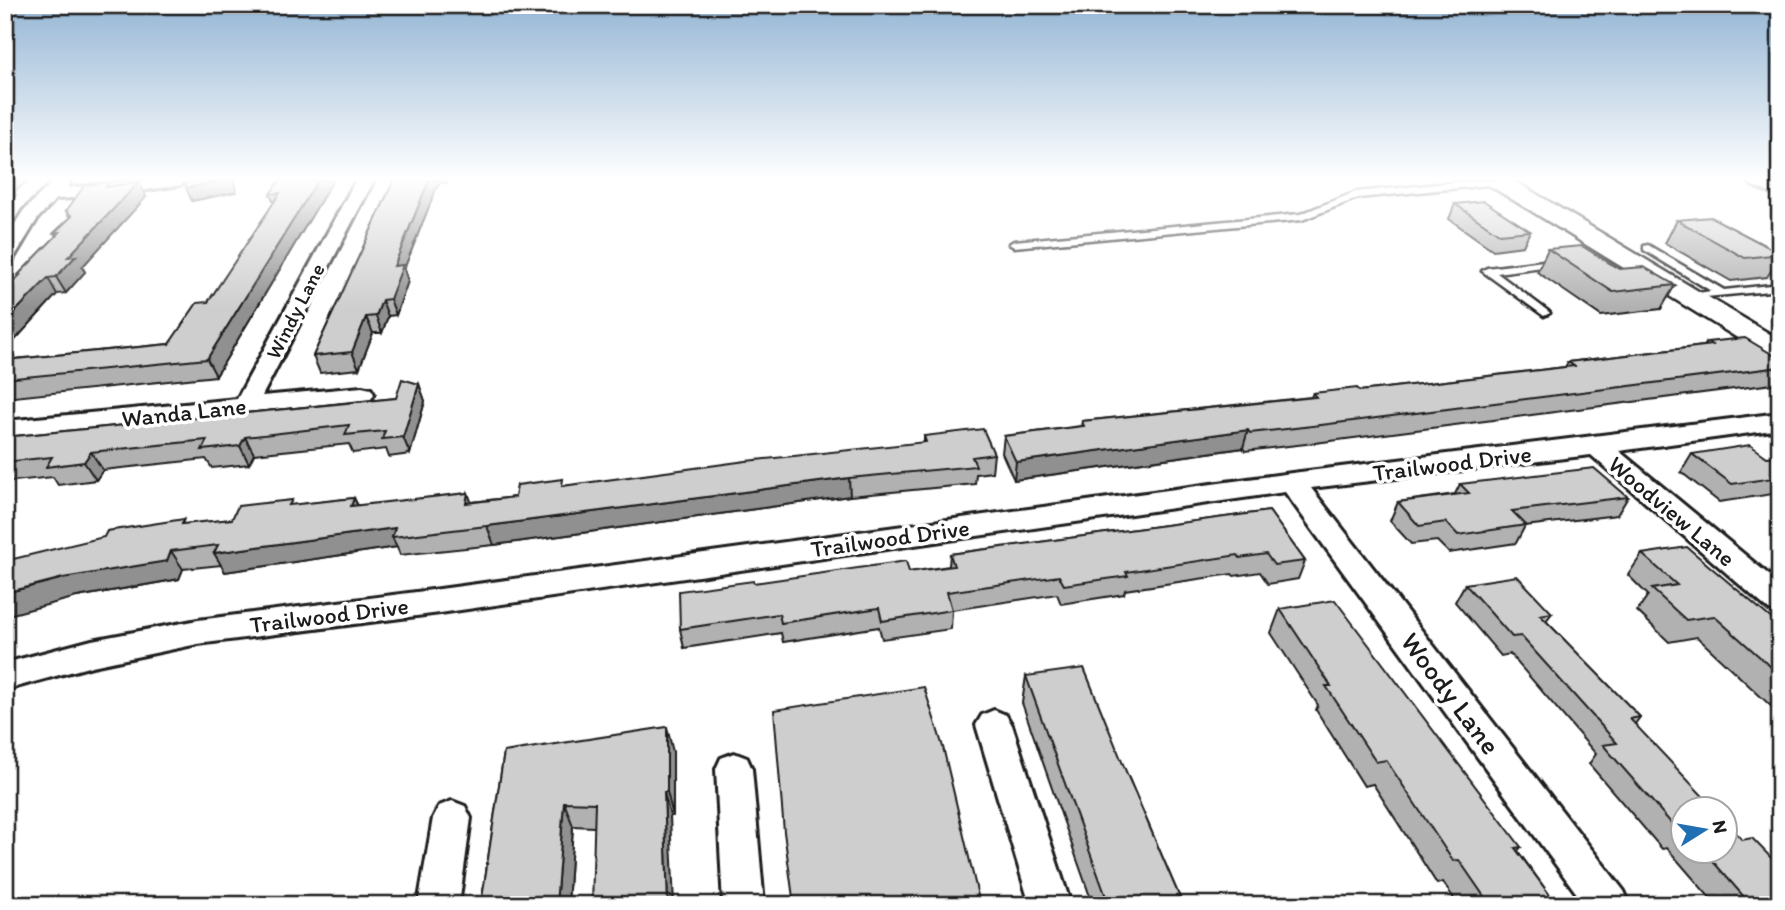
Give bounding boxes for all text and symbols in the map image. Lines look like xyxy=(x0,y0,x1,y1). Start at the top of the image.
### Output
street label: Windy Lane xyxy=(260,259,330,363)
street label: Wanda Lane xyxy=(120,391,248,433)
street label: Trailwood Drive xyxy=(1371,439,1533,487)
street label: Woodview Lane xyxy=(1603,449,1741,573)
street label: Trailwood Drive xyxy=(809,513,971,563)
street label: Trailwood Drive xyxy=(248,591,410,639)
street label: Woody Lane xyxy=(1394,625,1508,761)
north arrow xyxy=(1670,794,1740,864)
text: N xyxy=(1708,818,1733,835)

